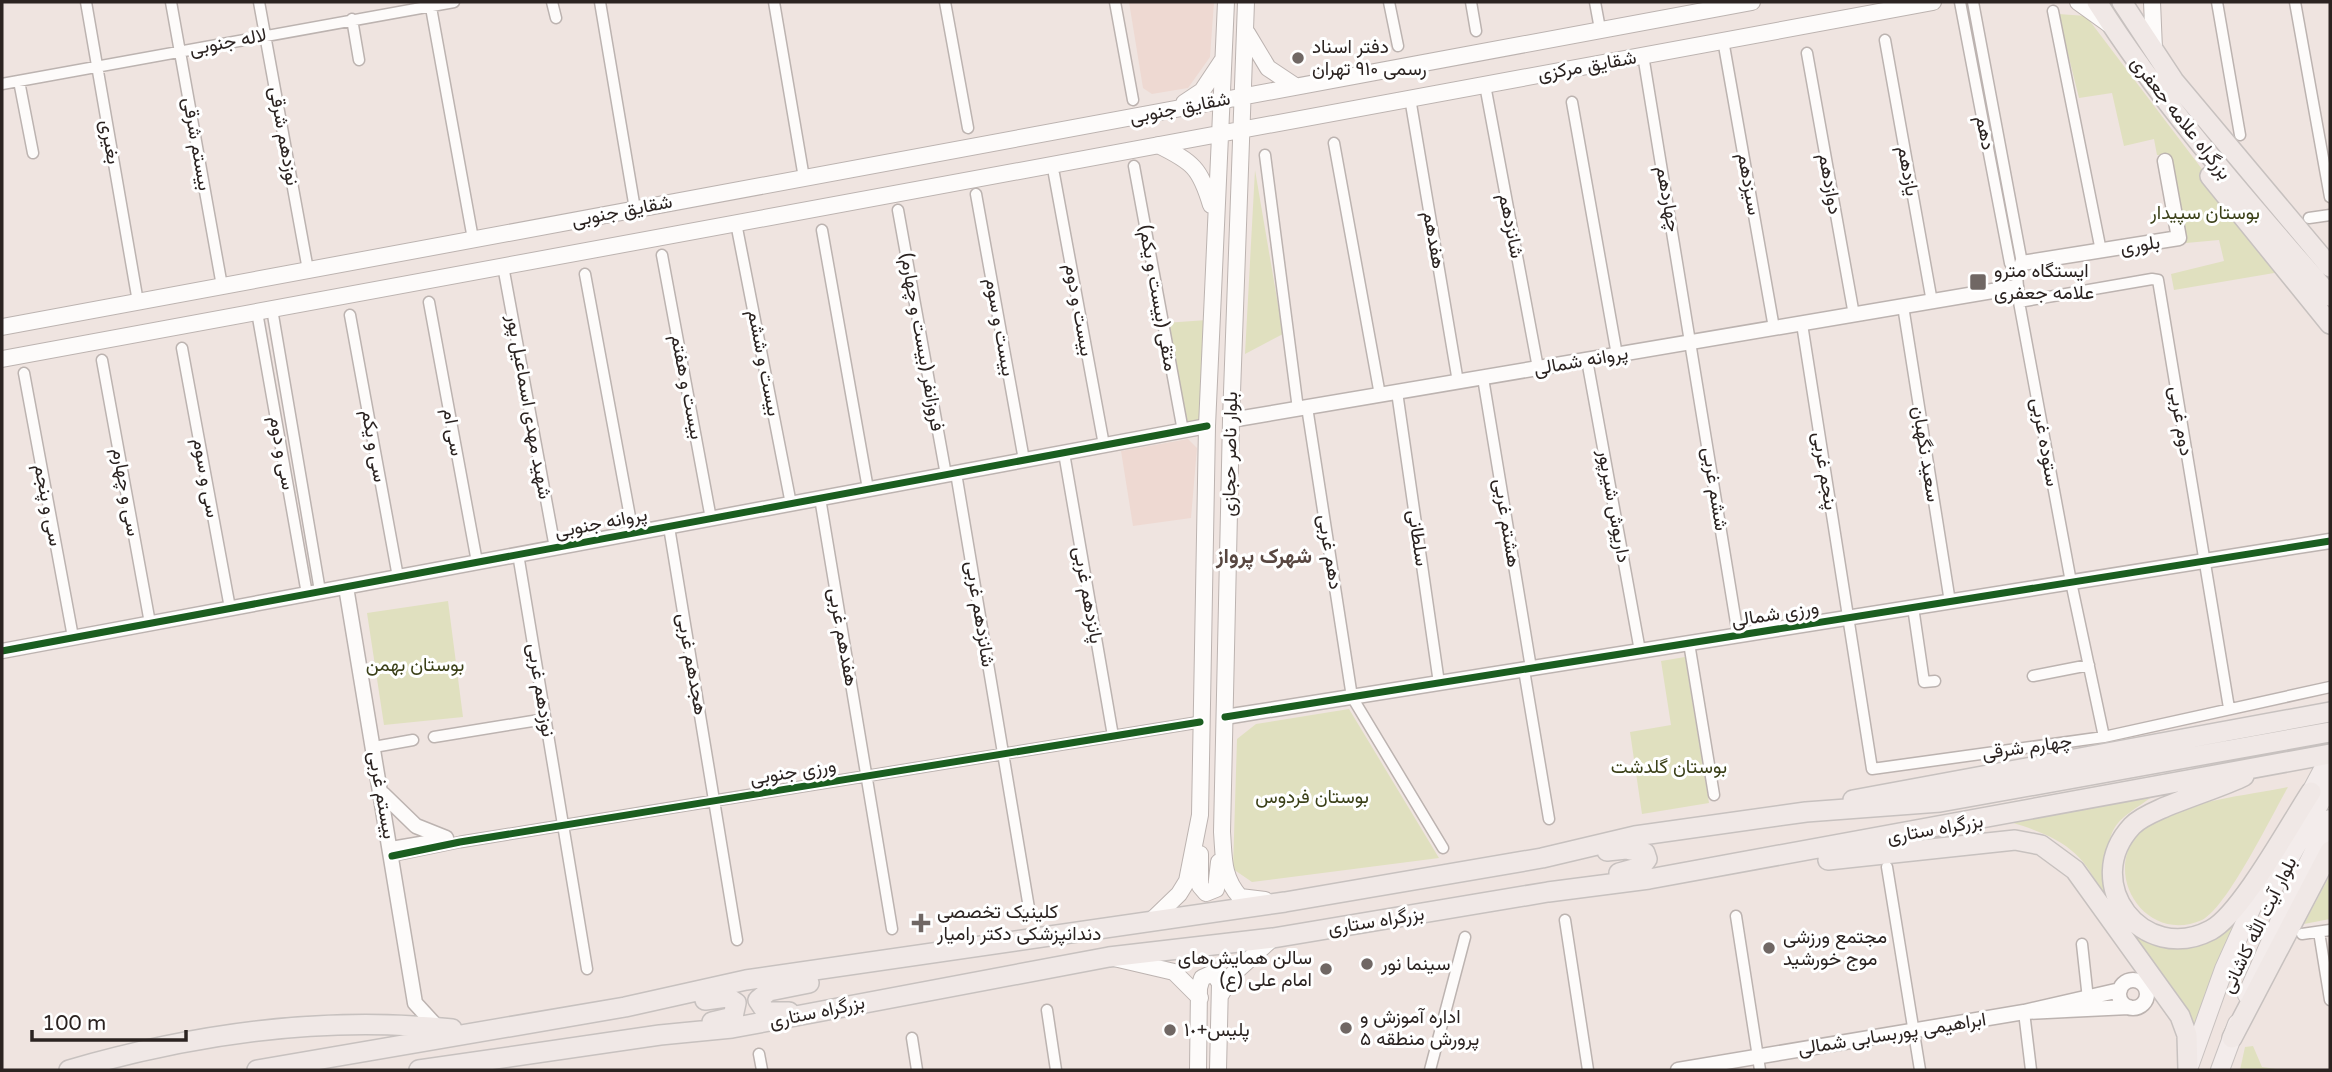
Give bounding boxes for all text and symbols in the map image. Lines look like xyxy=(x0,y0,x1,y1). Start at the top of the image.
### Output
street label: لاله جنوبی xyxy=(187,24,269,60)
place label: دفتر اسناد رسمی ۹۱۰ تهران xyxy=(1312,36,1427,80)
street label: شقایق مرکزی xyxy=(1536,47,1638,85)
marker: دفتر اسناد رسمی ۹۱۰ تهران xyxy=(1290,50,1306,66)
street label: بزرگراه علامه جعفری xyxy=(2126,52,2236,184)
street label: نوزدهم شرقی xyxy=(263,85,304,187)
street label: شقایق جنوبی xyxy=(1128,87,1232,129)
street label: بیستم شرقی xyxy=(177,96,216,193)
street label: دهم xyxy=(1970,114,1999,152)
street label: بغیری xyxy=(95,118,125,166)
street label: یازدهم xyxy=(1892,144,1923,198)
street label: سیزدهم xyxy=(1732,151,1765,217)
street label: دوازدهم xyxy=(1813,152,1846,216)
street label: چهاردهم xyxy=(1649,164,1685,234)
street label: شقایق جنوبی xyxy=(570,190,674,232)
street label: شانزدهم xyxy=(1493,192,1528,260)
park label: بوستان سپیدار xyxy=(2149,202,2260,226)
street label: هفدهم xyxy=(1417,210,1450,271)
street label: متقی (بیست و یکم) xyxy=(1133,223,1182,373)
street label: بلوری xyxy=(2119,231,2161,259)
street label: فروزانفر (بیست و چهارم) xyxy=(893,251,949,433)
place label: ایستگاه مترو علامه جعفری xyxy=(1994,260,2094,304)
street label: بیست و دوم xyxy=(1059,262,1098,358)
marker: ایستگاه مترو علامه جعفری xyxy=(1968,272,1988,292)
street label: بیست و سوم xyxy=(980,276,1019,378)
street label: بیست و ششم xyxy=(742,308,785,418)
street label: شهید مهدی اسماعیل پور xyxy=(500,312,556,501)
street label: بیست و هفتم xyxy=(665,333,708,441)
street label: پروانه شمالی xyxy=(1532,342,1630,382)
street label: دوم غربی xyxy=(2164,385,2197,458)
street label: بلوار ناصر حجازی xyxy=(1218,391,1242,517)
street label: ستوده غربی xyxy=(2026,396,2064,488)
street label: سعید نگهبان xyxy=(1908,404,1944,504)
street label: سی ام xyxy=(437,406,468,458)
street label: سی و یکم xyxy=(356,408,391,484)
street label: سی و دوم xyxy=(264,414,299,492)
street label: پنجم غربی xyxy=(1806,430,1842,512)
street label: سی و سوم xyxy=(187,437,224,520)
street label: سی و چهارم xyxy=(105,446,145,538)
street label: ششم غربی xyxy=(1697,446,1732,533)
street label: داریوش شیرپور xyxy=(1591,447,1635,565)
street label: سی و پنجم xyxy=(27,462,67,548)
street label: هشتم غربی xyxy=(1488,477,1525,569)
street label: پروانه جنوبی xyxy=(553,503,650,545)
street label: سلطانی xyxy=(1403,508,1433,568)
street label: دهم غربی xyxy=(1312,513,1347,591)
district label: شهرک پرواز xyxy=(1215,544,1312,570)
street label: پانزدهم غربی xyxy=(1067,545,1107,645)
street label: شانزدهم غربی xyxy=(960,559,999,669)
street label: هفدهم غربی xyxy=(823,586,862,688)
street label: ورزی شمالی xyxy=(1730,596,1820,632)
street label: هجدهم غربی xyxy=(671,611,712,717)
street label: نوزدهم غربی xyxy=(522,642,559,739)
park label: بوستان بهمن xyxy=(366,654,464,676)
street label: چهارم شرقی xyxy=(1981,730,2074,766)
street label: بیستم غربی xyxy=(362,749,401,841)
street label: ورزی جنوبی xyxy=(748,754,838,790)
park label: بوستان گلدشت xyxy=(1611,756,1727,778)
park label: بوستان فردوس xyxy=(1255,786,1369,808)
street label: بزرگراه ستاری xyxy=(1885,810,1985,848)
street label: بلوار آیت الله کاشانی xyxy=(2216,853,2302,997)
place label: کلینیک تخصصی دندانپزشکی دکتر رامیار xyxy=(936,901,1101,947)
street label: بزرگراه ستاری xyxy=(1326,903,1426,939)
marker: کلینیک تخصصی دندانپزشکی دکتر رامیار xyxy=(911,913,931,933)
place label: مجتمع ورزشی موج خورشید xyxy=(1783,926,1887,971)
marker: مجتمع ورزشی موج خورشید xyxy=(1761,940,1777,956)
place label: سالن همایش‌های امام علی (ع) xyxy=(1178,947,1312,992)
place label: سینما نور xyxy=(1380,953,1450,975)
marker: سینما نور xyxy=(1359,956,1375,972)
marker: سالن همایش‌های امام علی (ع) xyxy=(1318,961,1334,977)
street label: بزرگراه ستاری xyxy=(767,991,867,1033)
scale bar xyxy=(32,998,186,1042)
place label: اداره آموزش و پرورش منطقه ۵ xyxy=(1360,1006,1479,1052)
street label: ابراهیمی پوربسابی شمالی xyxy=(1796,1008,1988,1062)
text: 100 m xyxy=(42,1011,106,1036)
place label: پلیس+١٠ xyxy=(1184,1019,1250,1043)
marker: اداره آموزش و پرورش منطقه ۵ xyxy=(1338,1020,1354,1036)
marker: پلیس+١٠ xyxy=(1162,1022,1178,1038)

